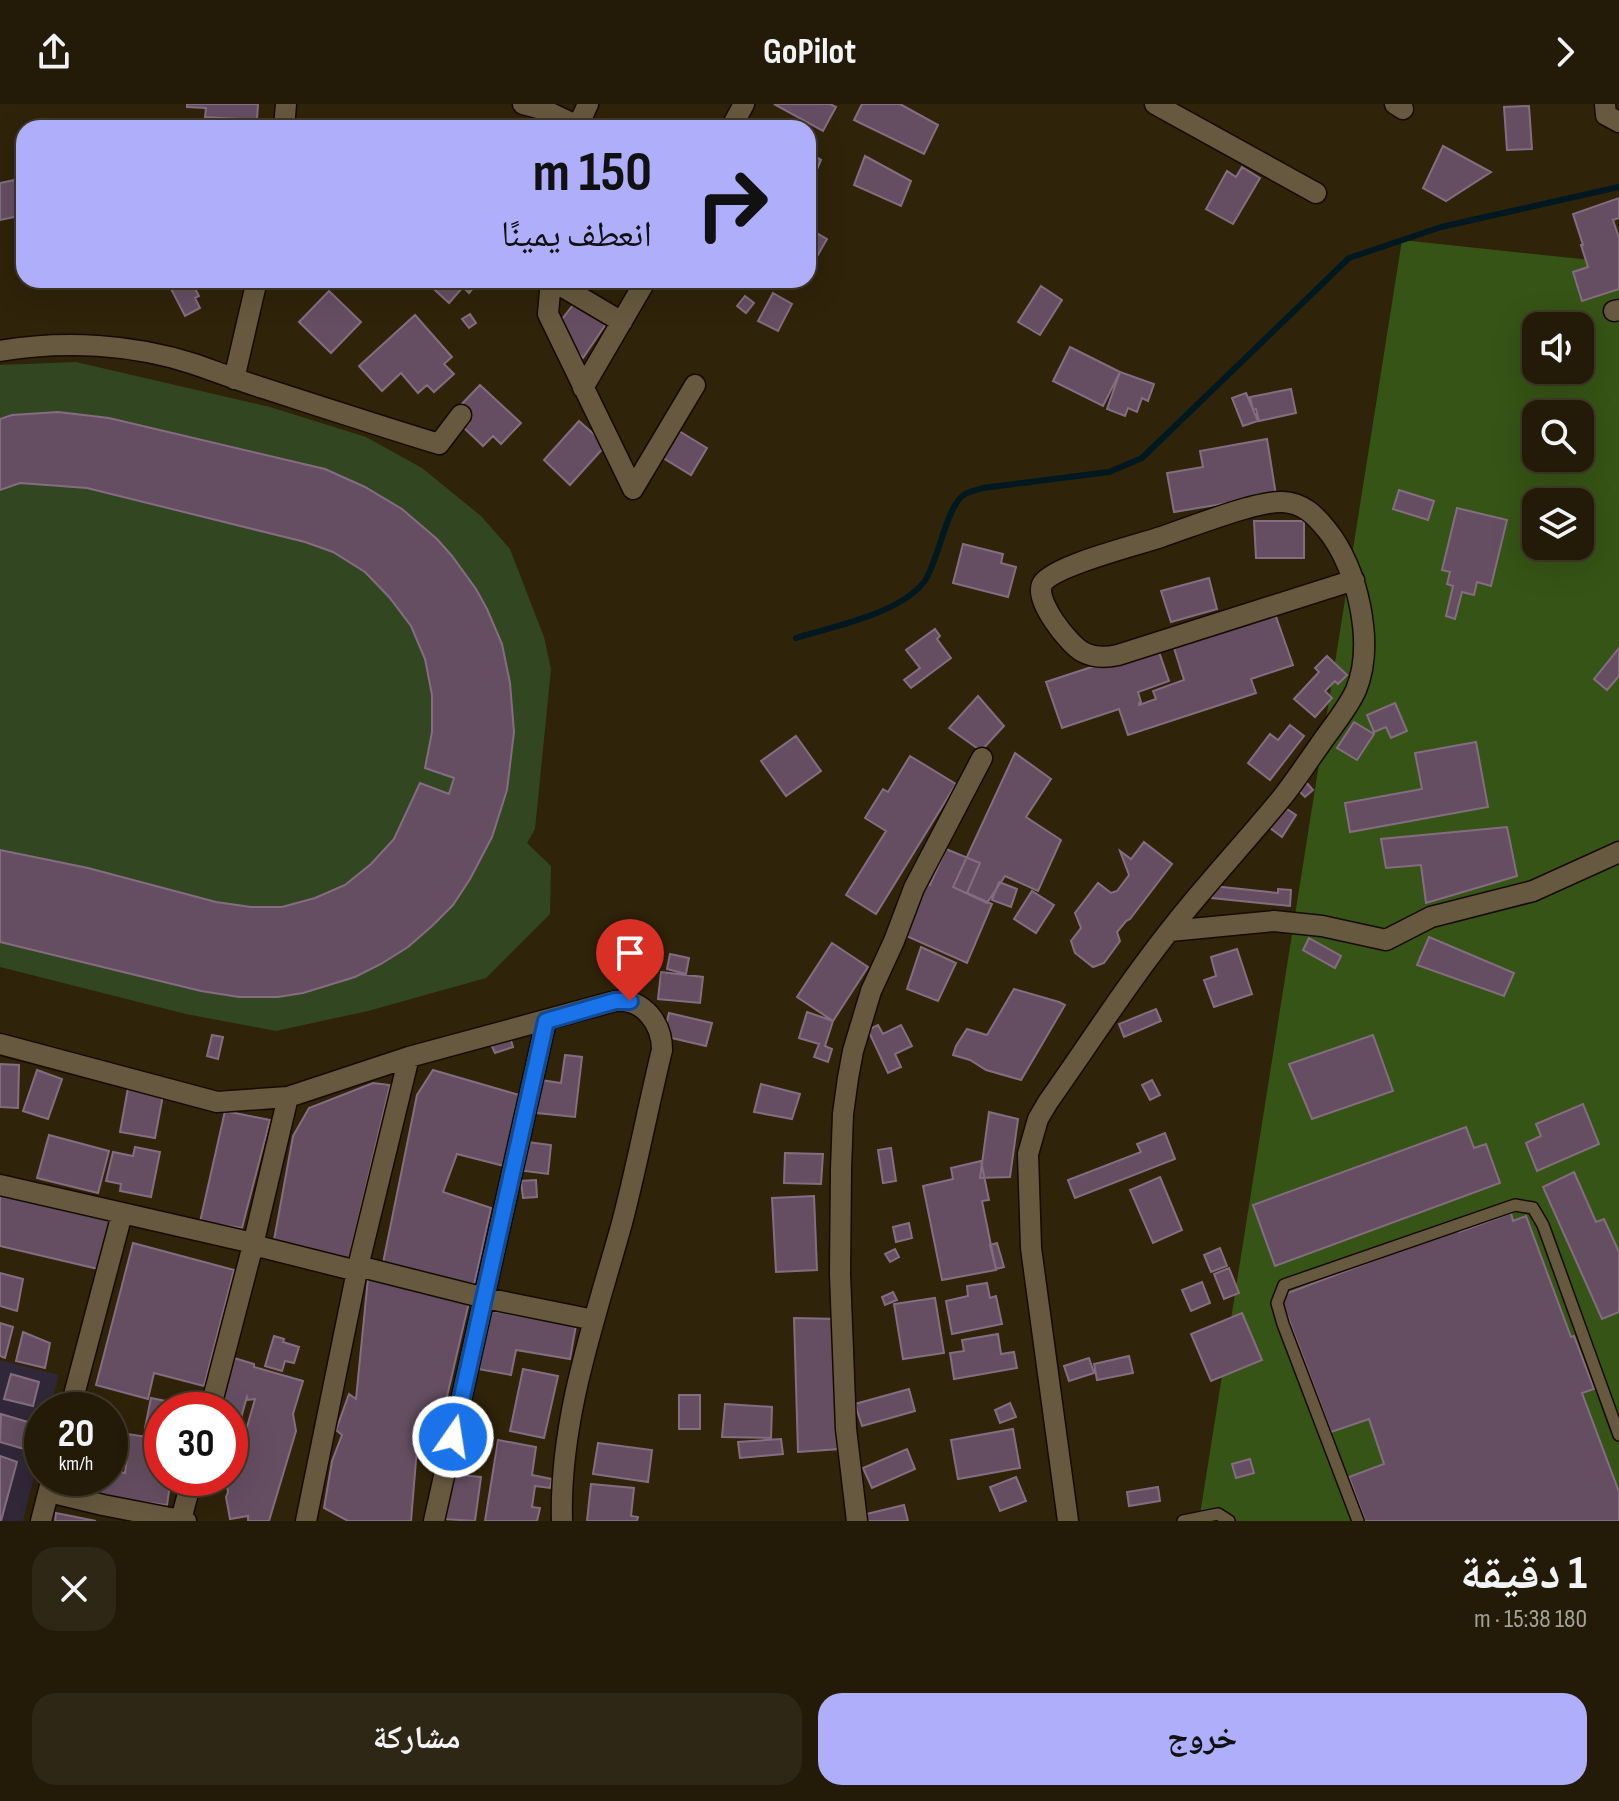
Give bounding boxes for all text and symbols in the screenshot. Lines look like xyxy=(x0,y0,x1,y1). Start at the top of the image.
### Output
icon: share xyxy=(32,30,76,74)
icon: forward xyxy=(1543,30,1587,74)
text: GoPilot xyxy=(763,31,856,74)
text: 150 m xyxy=(533,140,652,207)
icon: right xyxy=(680,152,784,256)
text: انعطف يمينًا xyxy=(501,214,652,257)
map controls xyxy=(1522,312,1594,560)
button: sound xyxy=(1522,312,1594,384)
button: search xyxy=(1522,400,1594,472)
button: layers xyxy=(1522,488,1594,560)
pin xyxy=(596,919,664,1001)
icon: arrive xyxy=(608,931,652,975)
speed limit sign: 30 xyxy=(144,1392,248,1496)
position arrow xyxy=(411,1395,495,1479)
text: 20 xyxy=(58,1410,94,1458)
text: km/h xyxy=(59,1452,93,1476)
text: 1 دقيقة xyxy=(1460,1545,1587,1602)
button: close xyxy=(32,1547,116,1631)
text: 180 m · 15:38 xyxy=(1474,1604,1587,1635)
button: مشاركة xyxy=(32,1693,802,1785)
button: خروج xyxy=(818,1693,1587,1785)

